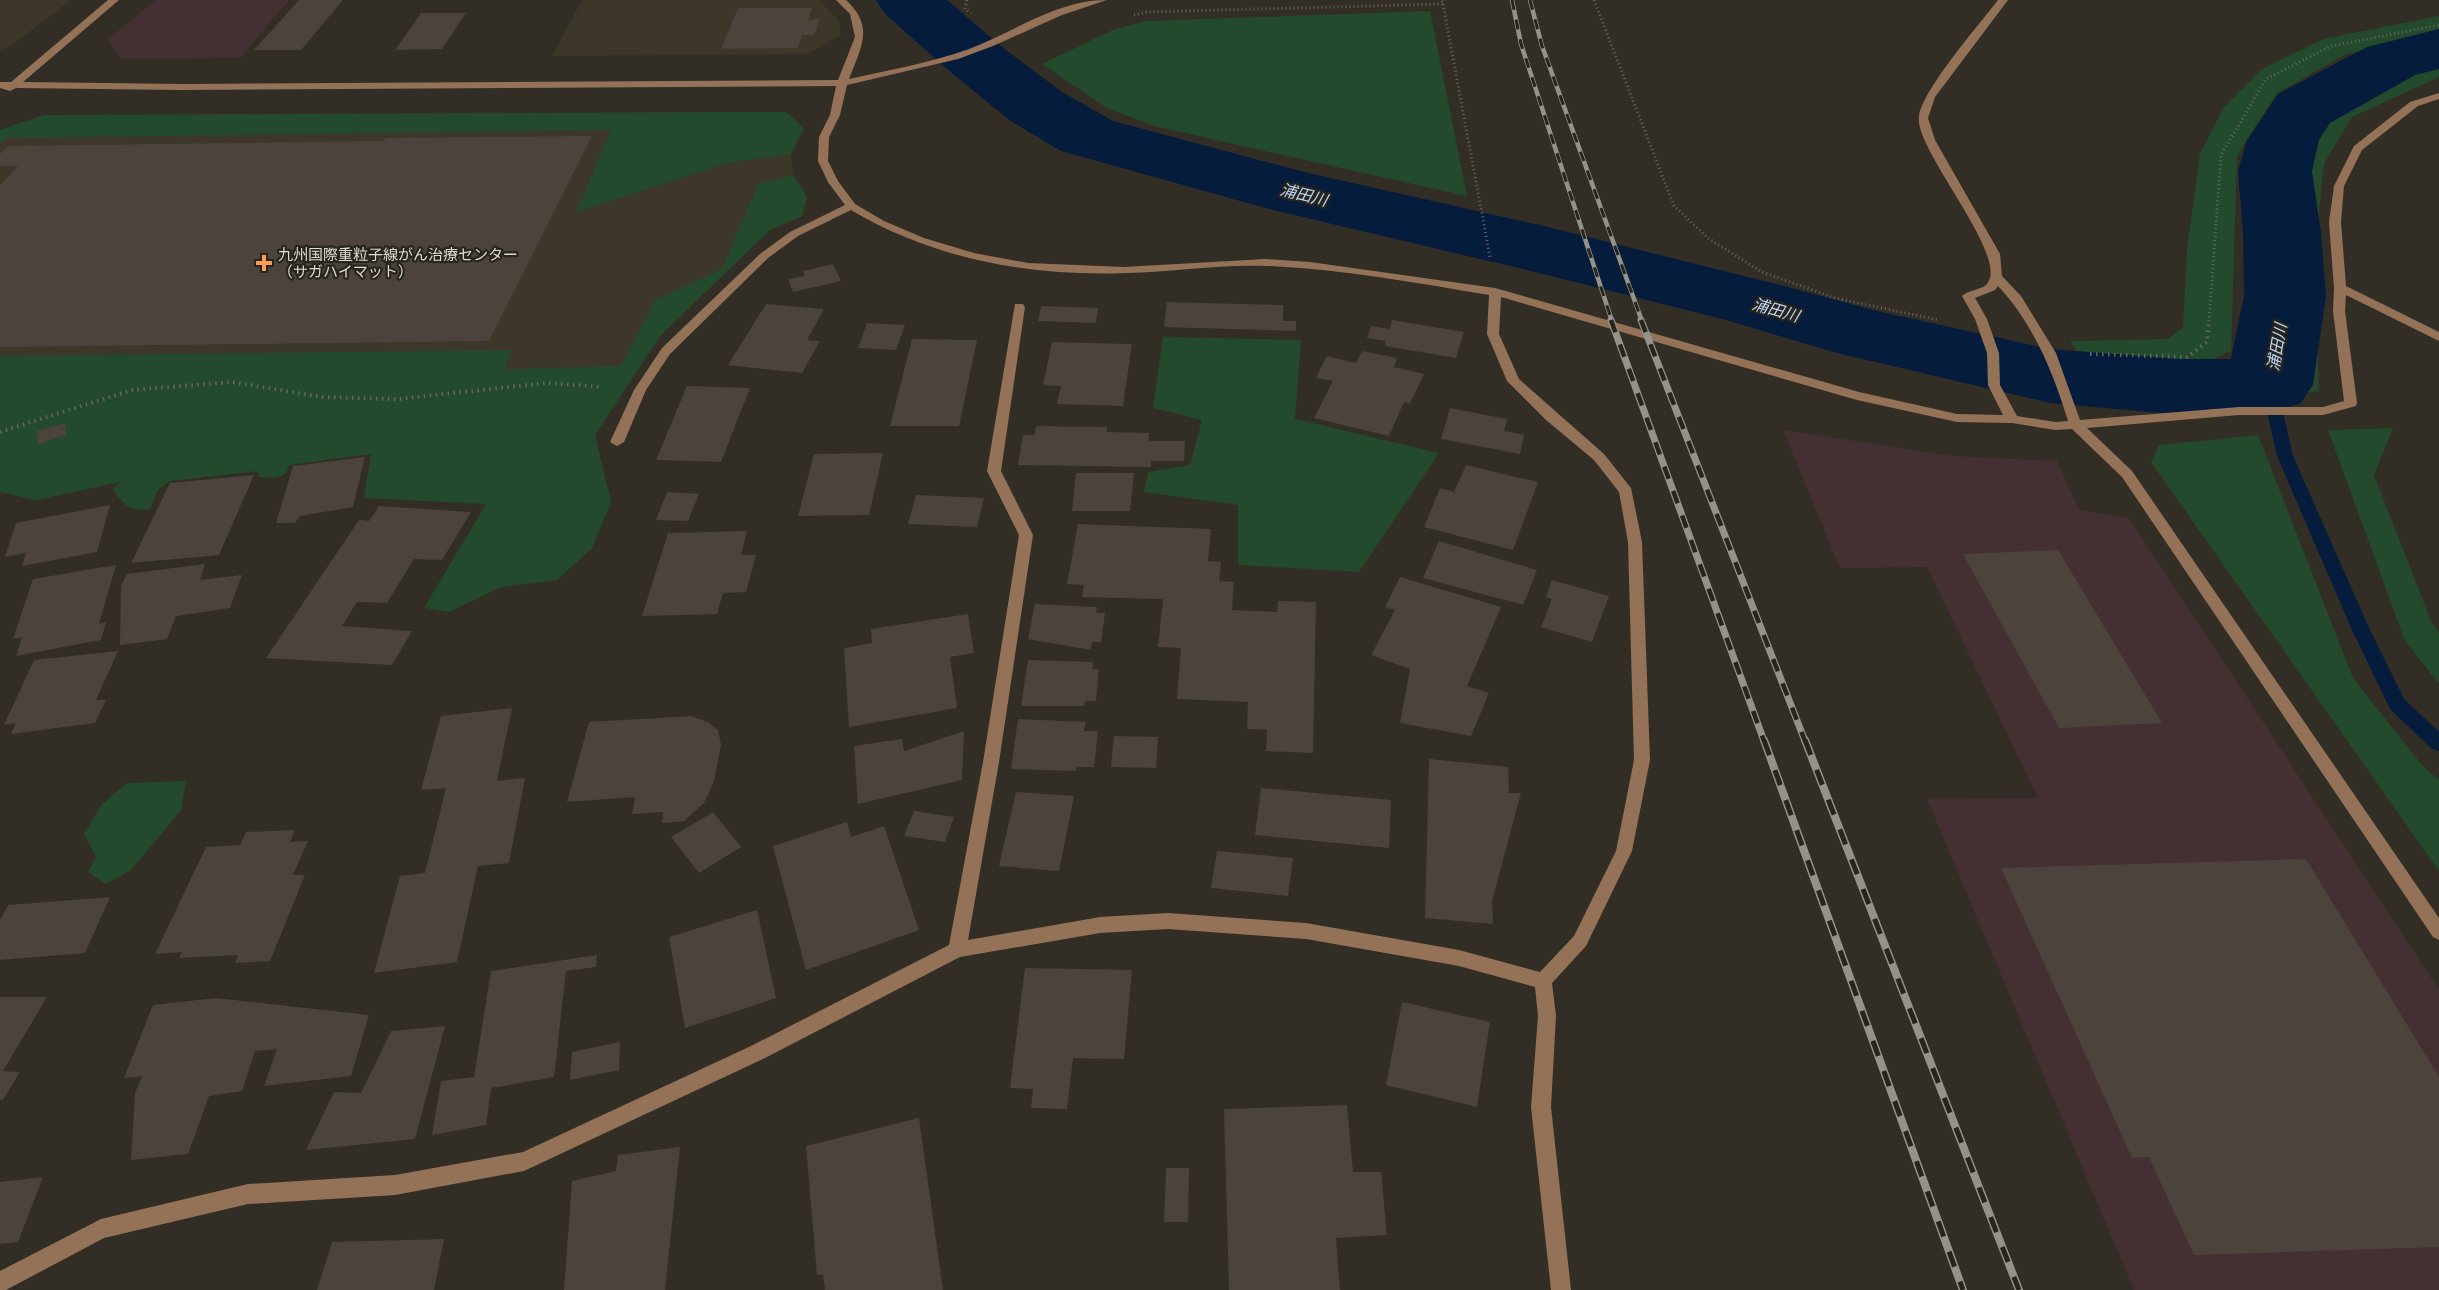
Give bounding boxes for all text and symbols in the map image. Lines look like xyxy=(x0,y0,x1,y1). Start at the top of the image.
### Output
water label: 浦田川 xyxy=(1278,179,1332,210)
place label: 九州国際重粒子線がん治療センター （サガハイマット） xyxy=(278,245,518,280)
marker: 九州国際重粒子線がん治療センター （サガハイマット） xyxy=(255,254,273,272)
water label: 浦田川 xyxy=(1750,293,1804,325)
water label: 浦田川 xyxy=(2262,320,2290,372)

